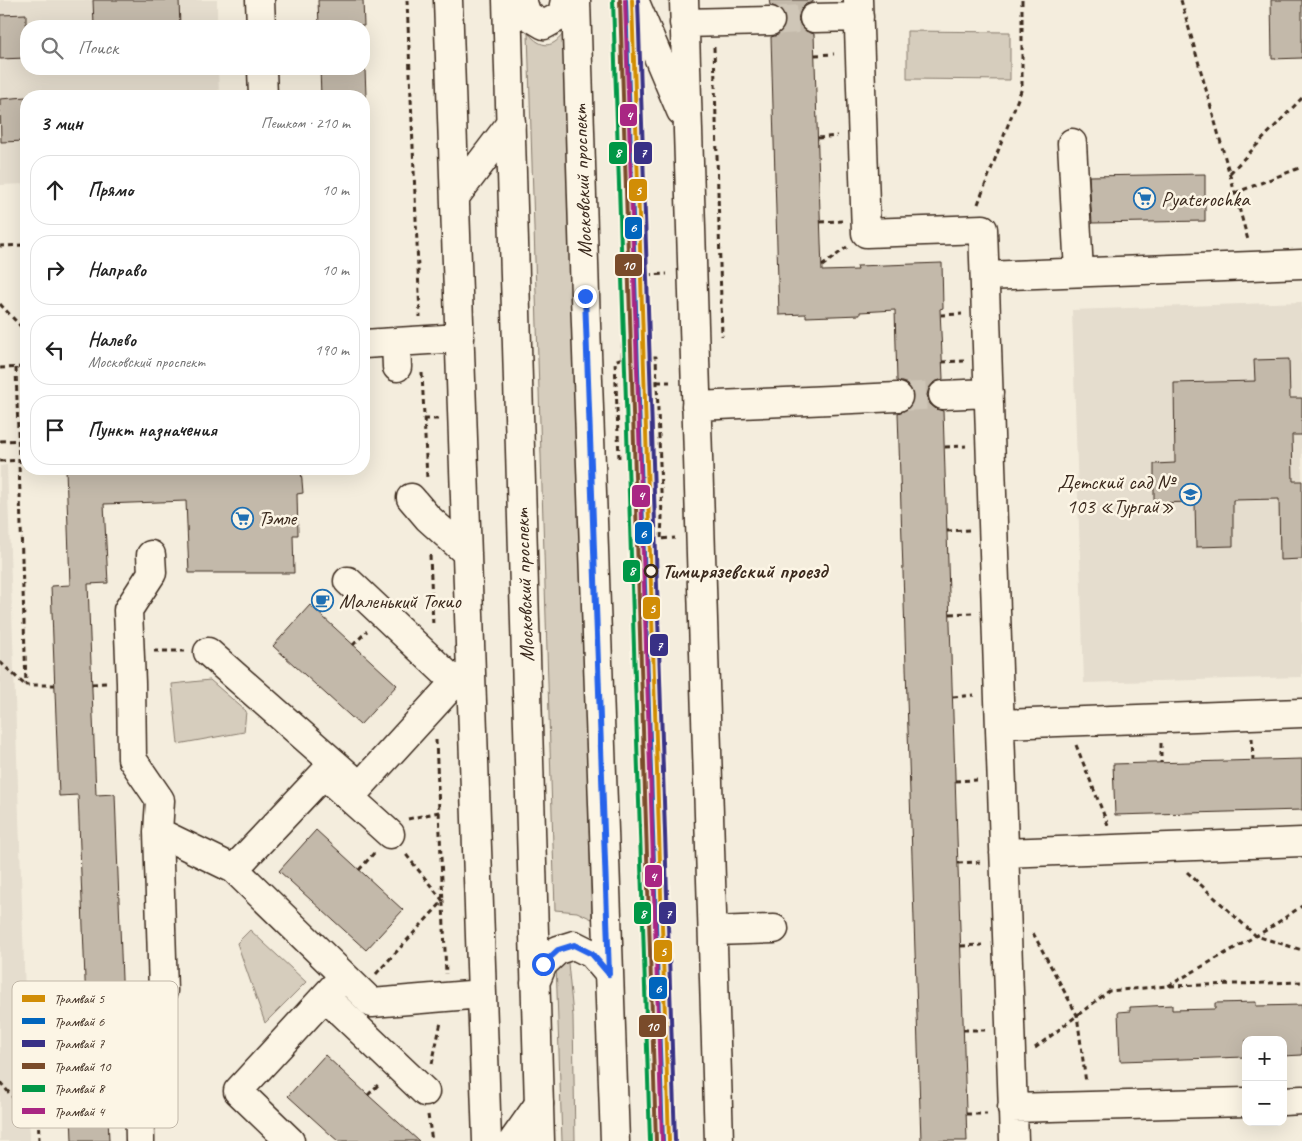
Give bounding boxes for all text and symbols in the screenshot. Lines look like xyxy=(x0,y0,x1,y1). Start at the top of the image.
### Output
search box xyxy=(20,20,370,75)
icon: search xyxy=(38,34,66,62)
text: Поиск xyxy=(78,36,118,60)
street label: Московский проспект xyxy=(566,103,598,258)
line badge: 4 xyxy=(619,103,638,127)
text: 4 xyxy=(626,107,634,124)
text: 3 мин xyxy=(40,110,83,136)
text: Пешком · 210 m xyxy=(261,113,350,133)
line badge: 8 xyxy=(608,141,628,165)
line badge: 7 xyxy=(633,141,653,165)
text: 8 xyxy=(615,144,623,161)
text: 7 xyxy=(640,144,648,161)
icon: ahead xyxy=(41,176,69,204)
text: Прямо xyxy=(88,178,133,202)
line badge: 5 xyxy=(628,178,648,202)
text: 10 m xyxy=(322,180,349,200)
text: 5 xyxy=(635,182,643,199)
place label: Pyaterochka xyxy=(1161,186,1251,212)
supermarket icon: Pyaterochka xyxy=(1133,187,1157,211)
line badge: 6 xyxy=(624,216,643,240)
text: 6 xyxy=(630,219,638,236)
line badge: 10 xyxy=(614,253,643,277)
icon: right xyxy=(41,256,69,284)
text: 10 xyxy=(622,257,636,274)
text: Направо xyxy=(88,258,146,282)
text: 10 m xyxy=(322,260,349,280)
route end xyxy=(574,285,597,308)
text: Налево xyxy=(88,328,136,352)
icon: left xyxy=(41,336,69,364)
text: 190 m xyxy=(315,340,349,360)
text: Московский проспект xyxy=(88,352,205,372)
icon: arrive xyxy=(41,416,69,444)
text: Пункт назначения xyxy=(88,418,217,442)
place label: Детский сад № 103 «Тургай» xyxy=(1057,469,1177,519)
school or university icon: Детский сад № 103 «Тургай» xyxy=(1178,482,1202,506)
line badge: 4 xyxy=(631,484,651,508)
text: 4 xyxy=(638,487,646,504)
place label: Тэмле xyxy=(258,505,298,531)
supermarket icon: Тэмле xyxy=(230,506,254,530)
street label: Московский проспект xyxy=(508,507,540,662)
line badge: 6 xyxy=(634,521,653,545)
text: 6 xyxy=(640,525,648,542)
place label: Тимирязевский проезд xyxy=(662,558,829,584)
line badge: 8 xyxy=(622,559,641,583)
text: 8 xyxy=(629,562,637,579)
marker: Тимирязевский проезд xyxy=(644,564,658,578)
place label: Маленький Токио xyxy=(339,588,462,614)
cafe icon: Маленький Токио xyxy=(311,589,335,613)
line badge: 5 xyxy=(642,596,661,620)
text: 5 xyxy=(649,600,657,617)
line badge: 7 xyxy=(649,633,669,657)
text: 7 xyxy=(656,637,664,654)
line badge: 4 xyxy=(644,864,663,888)
text: 4 xyxy=(650,868,658,885)
line badge: 8 xyxy=(633,901,652,925)
line badge: 7 xyxy=(658,901,677,925)
text: 8 xyxy=(640,905,648,922)
text: 7 xyxy=(665,905,673,922)
line badge: 5 xyxy=(653,939,673,963)
text: 5 xyxy=(660,943,668,960)
route start xyxy=(532,953,555,976)
line badge: 6 xyxy=(648,976,668,1000)
text: 6 xyxy=(655,980,663,997)
legend xyxy=(12,981,178,1128)
text: Трамвай 5 xyxy=(54,990,105,1007)
text: Трамвай 6 xyxy=(54,1013,105,1030)
line badge: 10 xyxy=(638,1014,667,1038)
text: 10 xyxy=(646,1018,660,1035)
text: Трамвай 7 xyxy=(54,1035,105,1052)
map controls xyxy=(1242,1036,1287,1126)
button: + xyxy=(1242,1036,1287,1081)
text: Трамвай 10 xyxy=(54,1058,112,1075)
text: Трамвай 8 xyxy=(54,1080,106,1097)
button: − xyxy=(1242,1081,1287,1126)
text: Трамвай 4 xyxy=(54,1103,106,1120)

